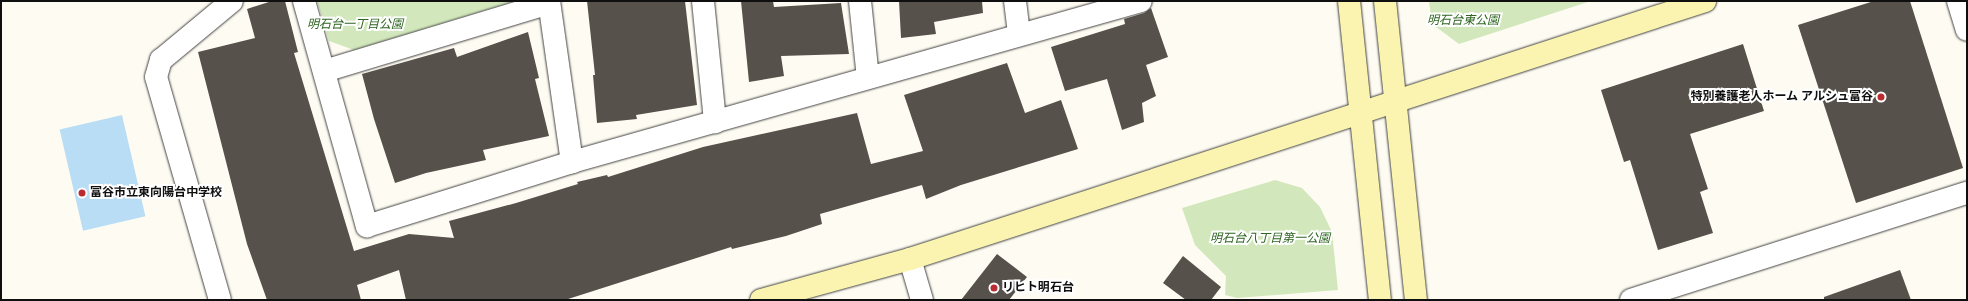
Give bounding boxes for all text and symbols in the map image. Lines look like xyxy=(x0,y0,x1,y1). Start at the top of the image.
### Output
park label: 明石台東公園 xyxy=(1427,14,1499,28)
park label: 明石台一丁目公園 xyxy=(307,18,403,32)
place label: 特別養護老人ホーム アルシュ富谷 xyxy=(1690,90,1873,104)
marker: 特別養護老人ホーム アルシュ富谷 xyxy=(1876,92,1886,102)
place label: 富谷市立東向陽台中学校 xyxy=(90,186,222,200)
marker: 富谷市立東向陽台中学校 xyxy=(77,188,87,198)
park label: 明石台八丁目第一公園 xyxy=(1210,232,1330,246)
place label: リヒト明石台 xyxy=(1002,281,1074,295)
marker: リヒト明石台 xyxy=(989,283,999,293)

